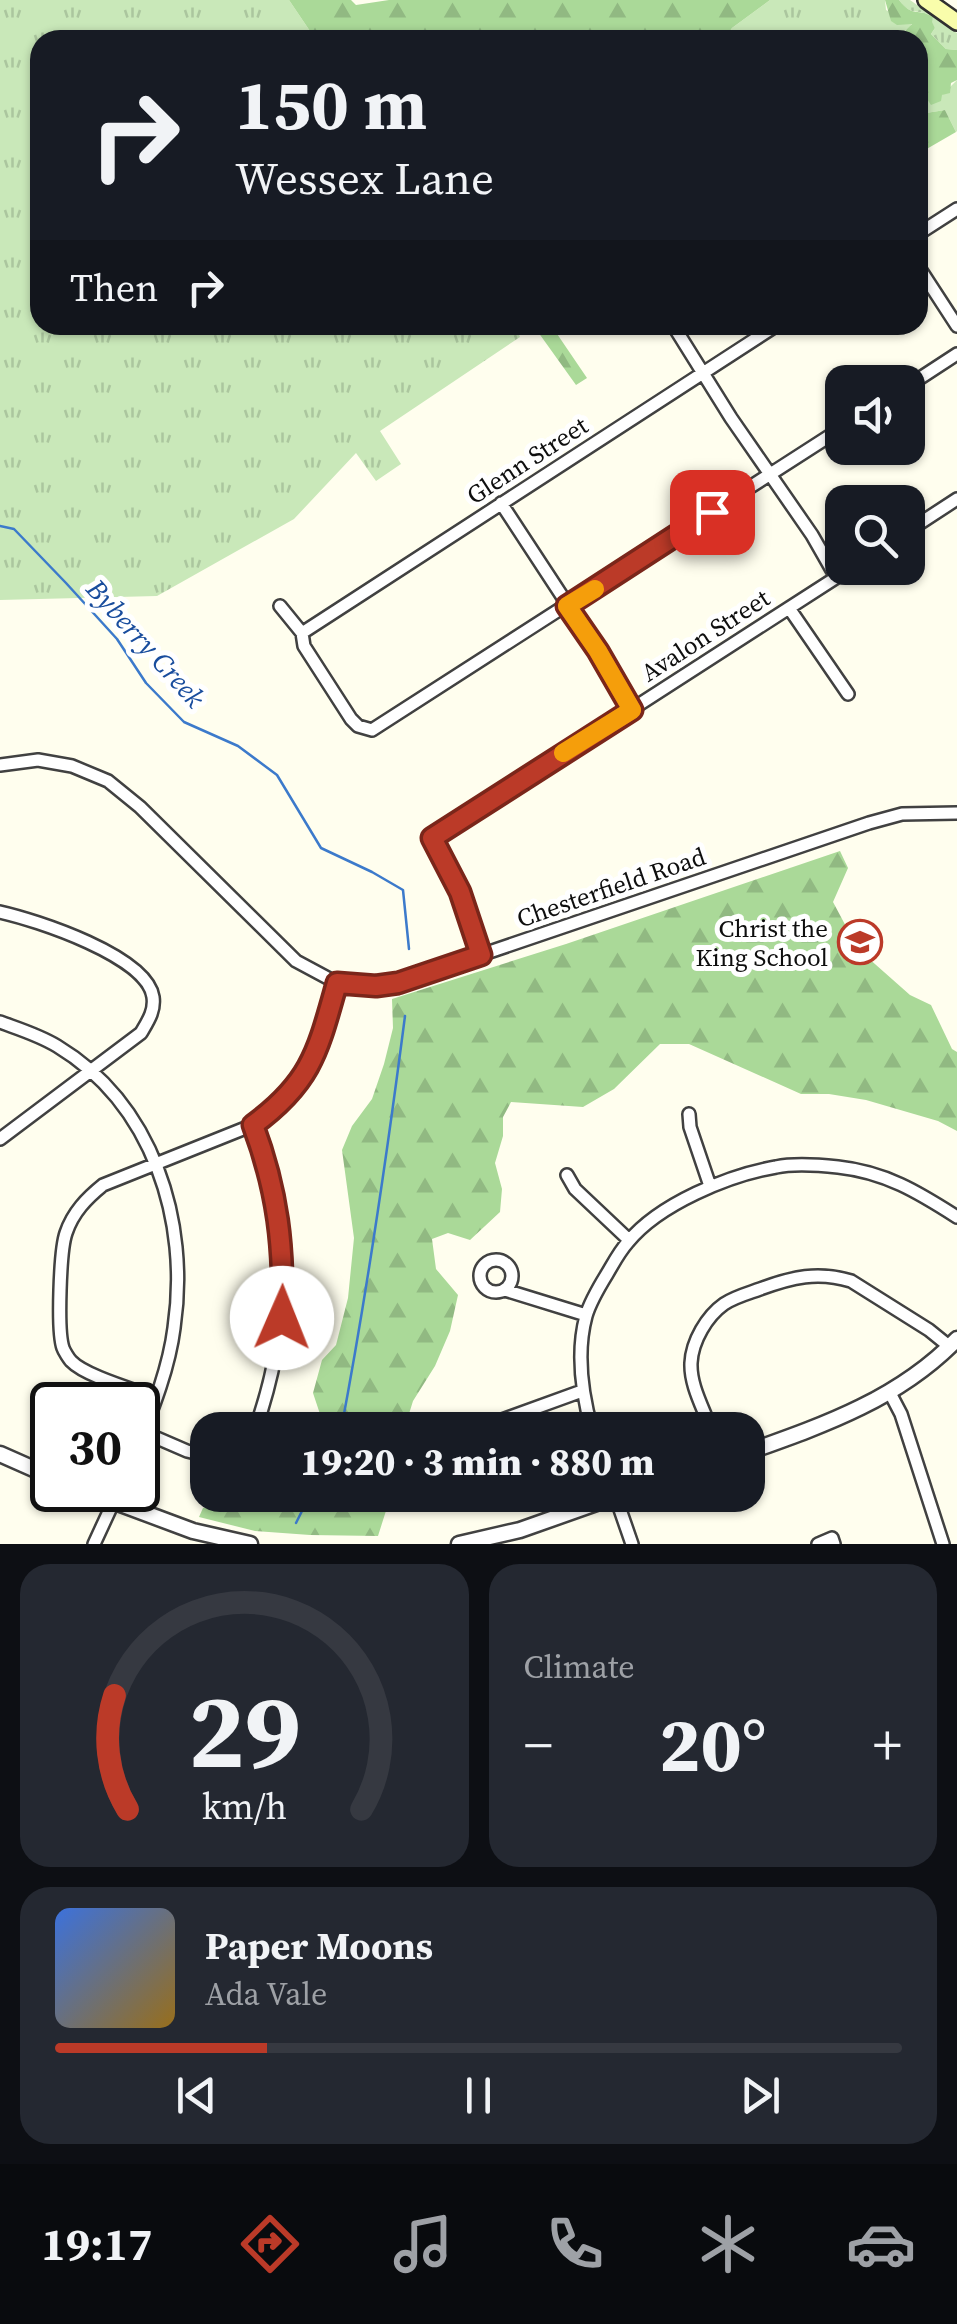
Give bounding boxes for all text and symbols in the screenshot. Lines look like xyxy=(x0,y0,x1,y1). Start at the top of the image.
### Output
text: 150 m xyxy=(235,56,427,152)
icon: right xyxy=(70,70,200,200)
text: Wessex Lane xyxy=(235,147,494,209)
icon: right xyxy=(178,260,233,315)
text: Then xyxy=(70,262,158,314)
map controls xyxy=(825,365,925,585)
button: sound xyxy=(825,365,925,465)
street label: Glenn Street xyxy=(460,408,595,512)
pin xyxy=(670,470,755,555)
icon: arrive xyxy=(685,485,740,540)
button: search xyxy=(825,485,925,585)
water label: Byberry Creek xyxy=(77,570,214,716)
street label: Avalon Street xyxy=(634,580,777,689)
street label: Chesterfield Road xyxy=(512,839,710,935)
place label: Christ the King School xyxy=(696,911,828,974)
school or university icon: Christ the King School xyxy=(837,919,883,965)
position arrow xyxy=(230,1266,334,1370)
speed limit sign: 30 xyxy=(30,1382,160,1512)
text: 19:20 · 3 min · 880 m xyxy=(300,1436,655,1488)
text: Climate xyxy=(524,1645,635,1689)
text: 29 xyxy=(188,1659,301,1802)
text: 20° xyxy=(659,1693,766,1796)
text: − xyxy=(524,1707,553,1782)
text: + xyxy=(873,1707,902,1782)
text: km/h xyxy=(202,1782,287,1831)
text: Paper Moons xyxy=(205,1920,433,1972)
text: Ada Vale xyxy=(205,1972,327,2016)
icon: previous xyxy=(169,2068,224,2123)
icon: pause xyxy=(451,2068,506,2123)
icon: next xyxy=(733,2068,788,2123)
icon: directions xyxy=(235,2209,305,2279)
icon: music xyxy=(388,2209,458,2279)
icon: phone xyxy=(540,2209,610,2279)
icon: climate xyxy=(693,2209,763,2279)
icon: car xyxy=(846,2209,916,2279)
text: 19:17 xyxy=(41,2213,152,2275)

